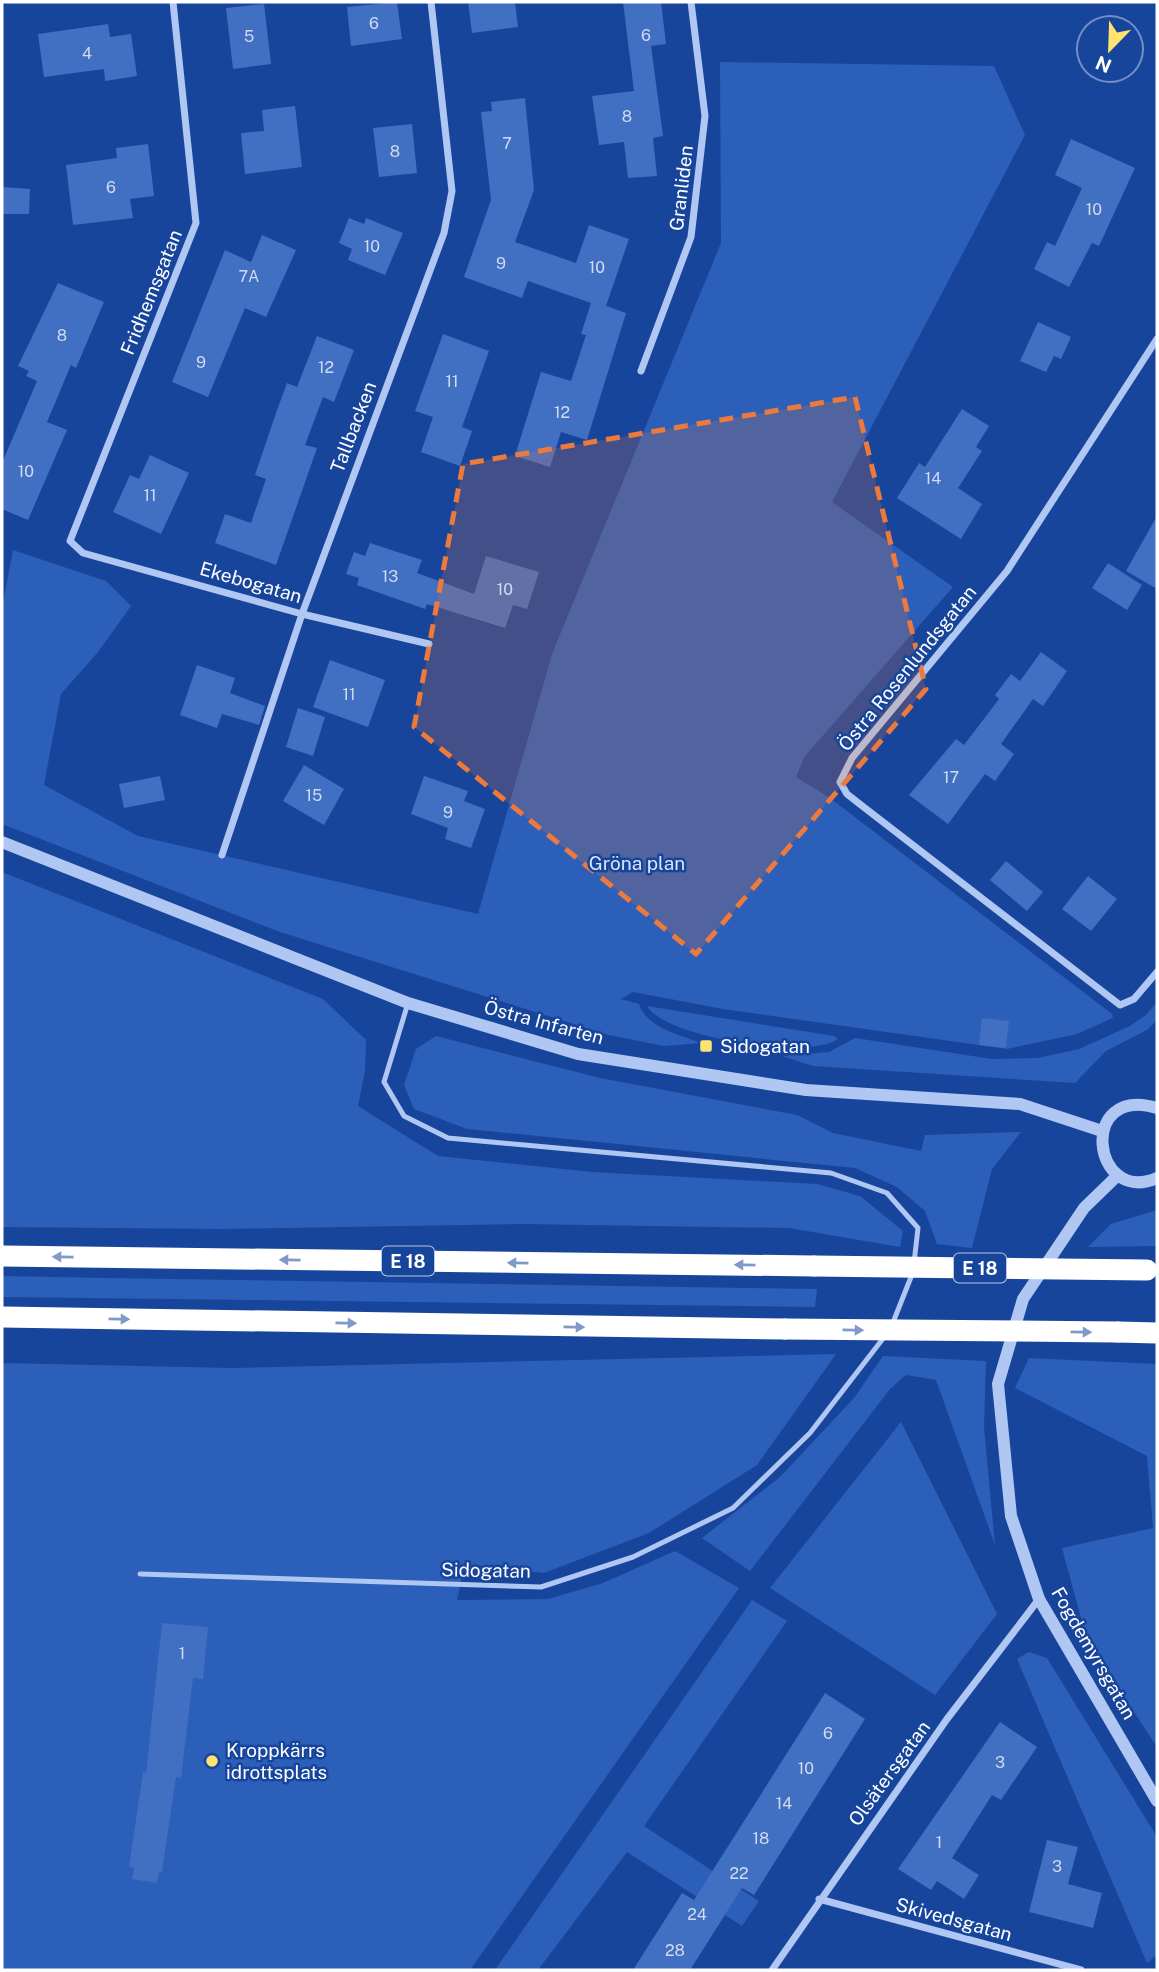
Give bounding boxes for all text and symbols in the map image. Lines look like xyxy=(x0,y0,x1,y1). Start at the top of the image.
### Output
house number: 6 xyxy=(369,14,379,33)
north arrow xyxy=(1075,14,1145,84)
house number: 6 xyxy=(641,26,651,45)
house number: 5 xyxy=(244,27,254,46)
house number: 4 xyxy=(82,44,92,63)
text: N xyxy=(1092,52,1114,78)
house number: 8 xyxy=(622,107,632,126)
house number: 7 xyxy=(502,134,512,153)
house number: 8 xyxy=(390,142,400,161)
street label: Granliden xyxy=(665,144,697,232)
house number: 6 xyxy=(106,178,116,197)
house number: 10 xyxy=(1086,200,1102,219)
street label: Fridhemsgatan xyxy=(116,226,186,358)
house number: 10 xyxy=(364,237,380,256)
house number: 9 xyxy=(496,254,506,273)
house number: 10 xyxy=(589,258,605,277)
house number: 7A xyxy=(239,267,259,286)
house number: 8 xyxy=(57,326,67,345)
house number: 9 xyxy=(196,353,206,372)
house number: 12 xyxy=(318,358,334,377)
house number: 11 xyxy=(445,372,459,391)
street label: Tallbacken xyxy=(326,378,380,476)
house number: 12 xyxy=(554,403,570,422)
house number: 10 xyxy=(18,462,34,481)
house number: 14 xyxy=(925,469,941,488)
house number: 11 xyxy=(143,486,157,505)
street label: Ekebogatan xyxy=(198,557,304,607)
house number: 13 xyxy=(382,567,398,586)
house number: 10 xyxy=(497,580,513,599)
street label: Östra Rosenlundsgatan xyxy=(834,581,980,755)
house number: 11 xyxy=(342,685,356,704)
house number: 17 xyxy=(943,768,959,787)
house number: 15 xyxy=(306,786,322,805)
house number: 9 xyxy=(443,803,453,822)
park label: Gröna plan xyxy=(589,852,685,874)
street label: Östra Infarten xyxy=(482,995,606,1049)
place label: Sidogatan xyxy=(720,1035,810,1057)
marker: Sidogatan xyxy=(698,1038,714,1054)
road number: E 18 xyxy=(382,1246,434,1276)
one-way arrow xyxy=(52,1251,74,1263)
one-way arrow xyxy=(279,1254,301,1266)
road number: E 18 xyxy=(954,1254,1006,1282)
one-way arrow xyxy=(507,1257,529,1268)
one-way arrow xyxy=(734,1259,756,1271)
one-way arrow xyxy=(108,1313,130,1325)
one-way arrow xyxy=(336,1318,358,1329)
one-way arrow xyxy=(563,1321,585,1333)
one-way arrow xyxy=(842,1324,864,1336)
one-way arrow xyxy=(1070,1326,1092,1338)
street label: Sidogatan xyxy=(441,1558,531,1582)
street label: Fogdemyrsgatan xyxy=(1047,1583,1141,1723)
house number: 1 xyxy=(179,1644,185,1663)
street label: Olsätersgatan xyxy=(844,1716,934,1830)
house number: 6 xyxy=(823,1724,833,1743)
place label: Kroppkärrs idrottsplats xyxy=(226,1739,327,1783)
marker: Kroppkärrs idrottsplats xyxy=(204,1753,220,1769)
house number: 3 xyxy=(995,1753,1005,1772)
house number: 10 xyxy=(798,1759,814,1778)
house number: 14 xyxy=(776,1794,792,1813)
house number: 18 xyxy=(753,1829,769,1848)
house number: 1 xyxy=(936,1833,942,1852)
house number: 3 xyxy=(1052,1857,1062,1876)
house number: 22 xyxy=(729,1864,749,1883)
street label: Skivedsgatan xyxy=(893,1893,1015,1945)
house number: 24 xyxy=(687,1905,707,1924)
house number: 28 xyxy=(665,1941,685,1960)

